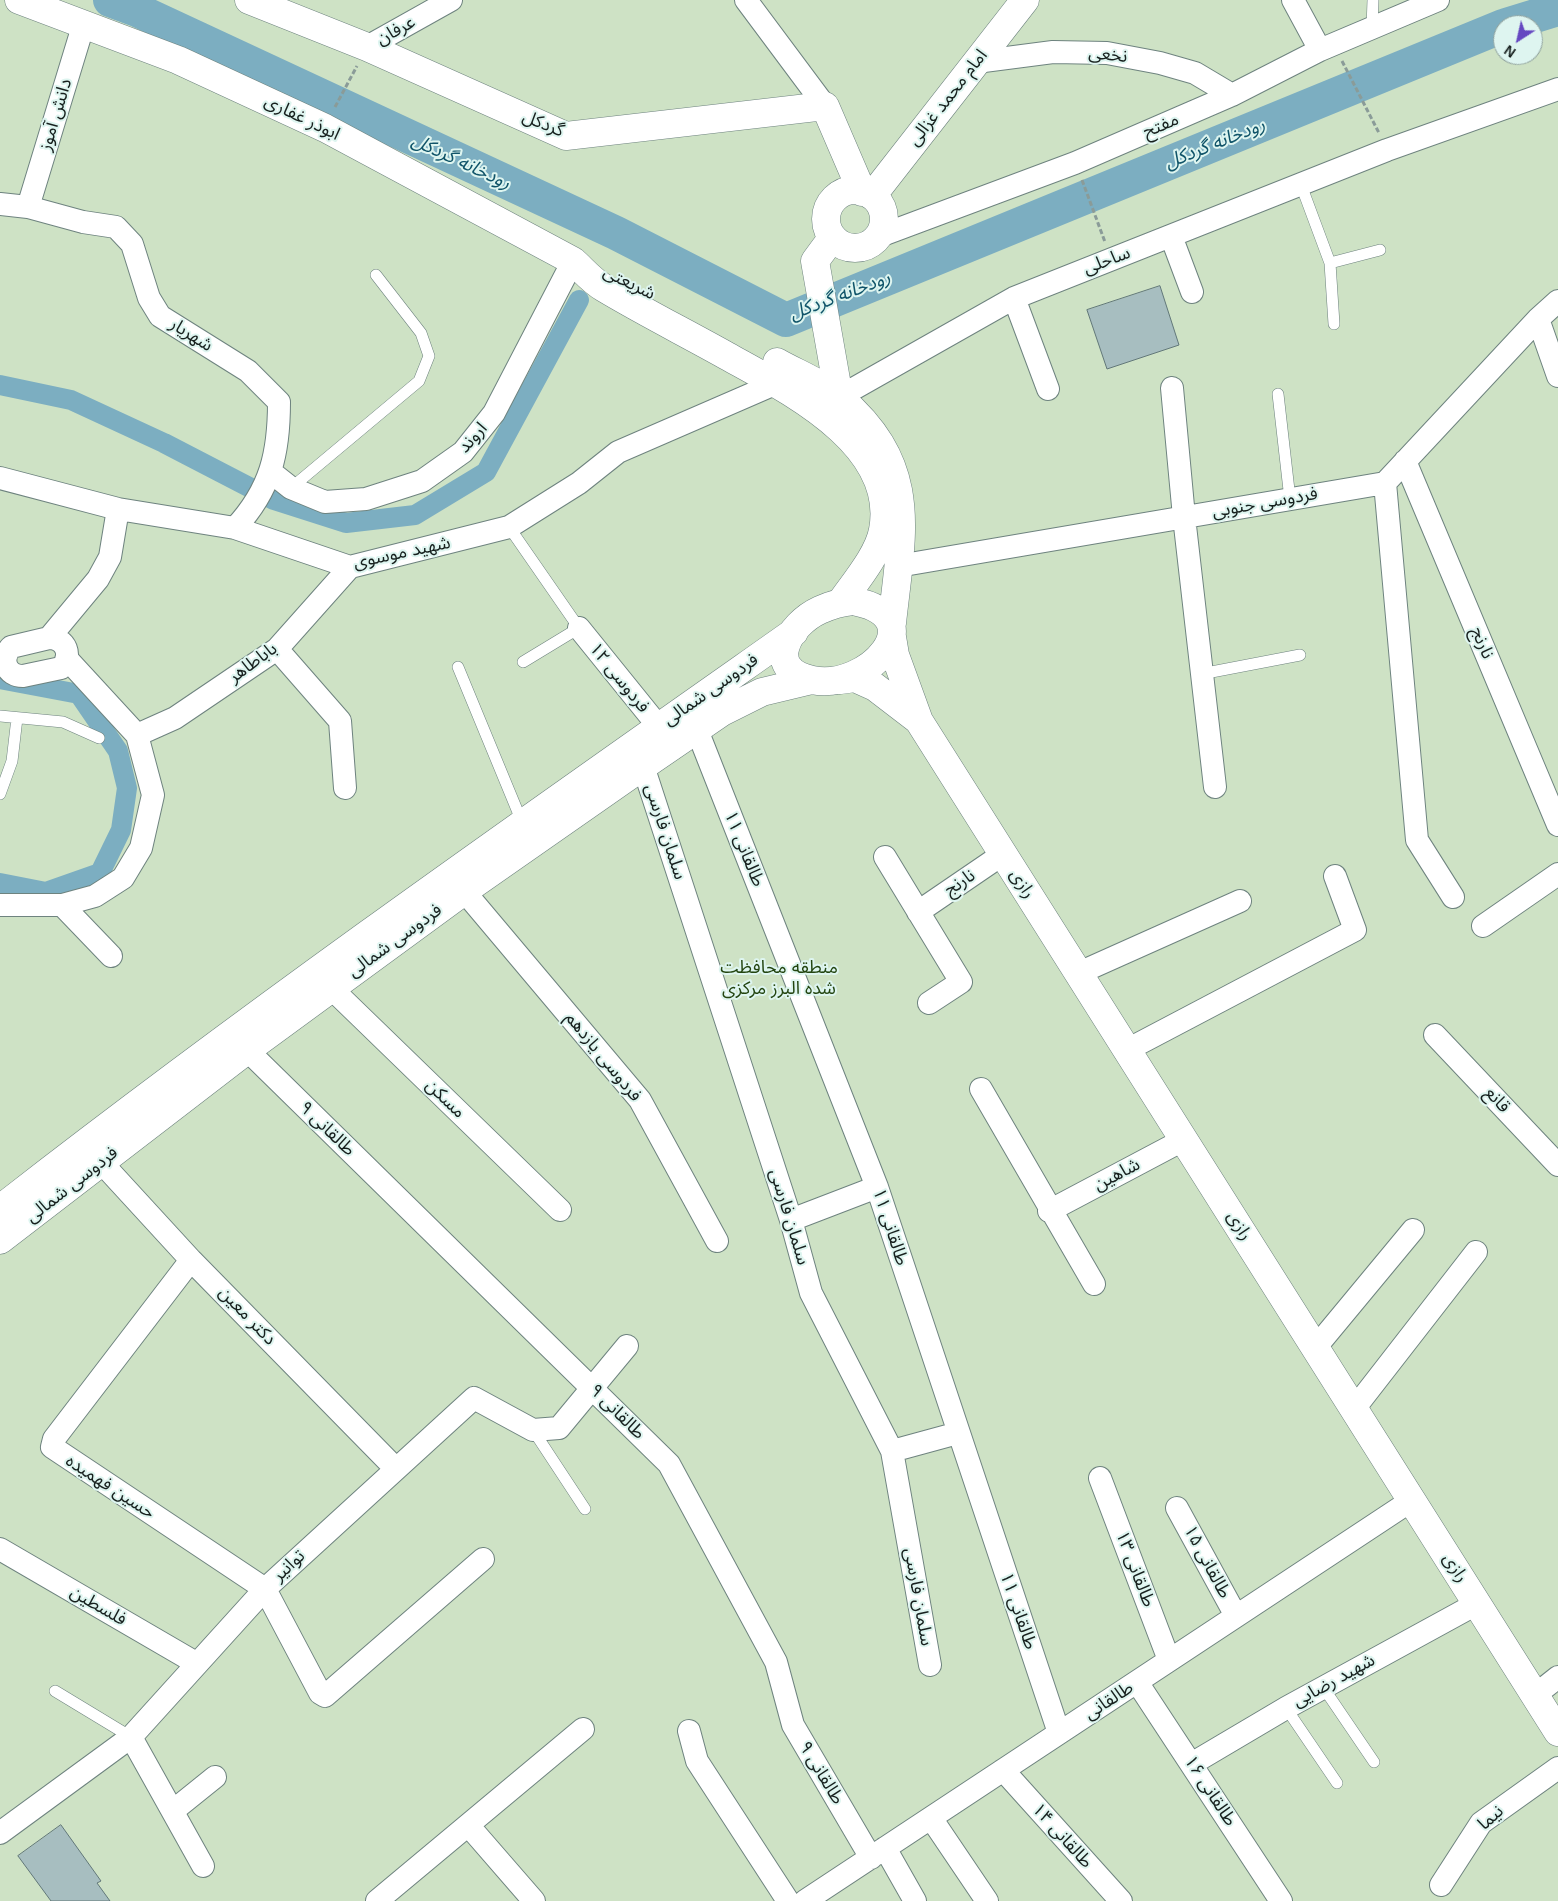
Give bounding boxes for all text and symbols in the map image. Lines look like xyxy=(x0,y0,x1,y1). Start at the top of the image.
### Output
street label: عرفان xyxy=(373,12,419,50)
north arrow xyxy=(1493,15,1543,65)
street label: نخعی xyxy=(1088,42,1128,68)
text: N xyxy=(1501,42,1519,61)
street label: امام محمد غزالی xyxy=(904,45,992,151)
street label: دانش آموز xyxy=(35,76,77,154)
street label: ابوذر غفاری xyxy=(261,90,343,146)
street label: گردکل xyxy=(519,106,567,142)
street label: مفتح xyxy=(1140,109,1182,143)
water label: رودخانه گردکل xyxy=(1161,113,1269,175)
water label: رودخانه گردکل xyxy=(408,129,514,195)
street label: ساحلی xyxy=(1080,242,1134,280)
street label: شریعتی xyxy=(599,261,659,305)
water label: رودخانه گردکل xyxy=(786,266,894,326)
street label: شهریار xyxy=(165,313,217,357)
street label: اروند xyxy=(454,418,492,458)
street label: فردوسی جنوبی xyxy=(1210,483,1320,523)
street label: شهید موسوی xyxy=(351,532,453,574)
street label: نارنج xyxy=(1466,624,1498,662)
street label: باباطاهر xyxy=(224,638,282,688)
street label: فردوسی ۱۲ xyxy=(584,638,654,718)
street label: فردوسی شمالی xyxy=(659,649,763,731)
street label: سلمان فارسی xyxy=(639,781,691,883)
street label: طالقانی ۱۱ xyxy=(719,808,769,890)
street label: نارنج xyxy=(940,865,980,901)
street label: رازی xyxy=(1005,865,1039,903)
street label: فردوسی شمالی xyxy=(344,900,446,982)
park label: منطقه محافظت شده البرز مرکزی xyxy=(720,957,838,1000)
street label: فردوسی یازدهم xyxy=(560,1008,646,1106)
street label: مسکن xyxy=(421,1075,469,1123)
street label: قانع xyxy=(1480,1083,1514,1117)
street label: طالقانی ۹ xyxy=(294,1097,360,1161)
street label: فردوسی شمالی xyxy=(21,1142,123,1228)
street label: شاهین xyxy=(1090,1154,1144,1196)
street label: سلمان فارسی xyxy=(764,1166,814,1268)
street label: طالقانی ۱۱ xyxy=(867,1186,913,1268)
street label: رازی xyxy=(1222,1207,1256,1245)
street label: دکتر معین xyxy=(214,1282,280,1350)
street label: طالقانی ۹ xyxy=(585,1380,649,1444)
street label: حسین فهمیده xyxy=(61,1450,159,1524)
street label: طالقانی ۱۵ xyxy=(1179,1522,1235,1602)
street label: طالقانی ۱۳ xyxy=(1111,1528,1159,1610)
street label: توانیر xyxy=(268,1546,310,1586)
street label: سلمان فارسی xyxy=(899,1546,937,1648)
street label: رازی xyxy=(1438,1549,1472,1587)
street label: طالقانی ۱۱ xyxy=(995,1570,1041,1652)
street label: فلسطین xyxy=(66,1581,130,1631)
street label: شهید رضایی xyxy=(1289,1650,1379,1712)
street label: طالقانی xyxy=(1080,1677,1138,1725)
street label: طالقانی ۹ xyxy=(794,1738,848,1808)
street label: طالقانی ۱۶ xyxy=(1179,1752,1241,1830)
street label: طالقانی ۱۴ xyxy=(1027,1799,1097,1873)
street label: نیما xyxy=(1474,1801,1508,1835)

